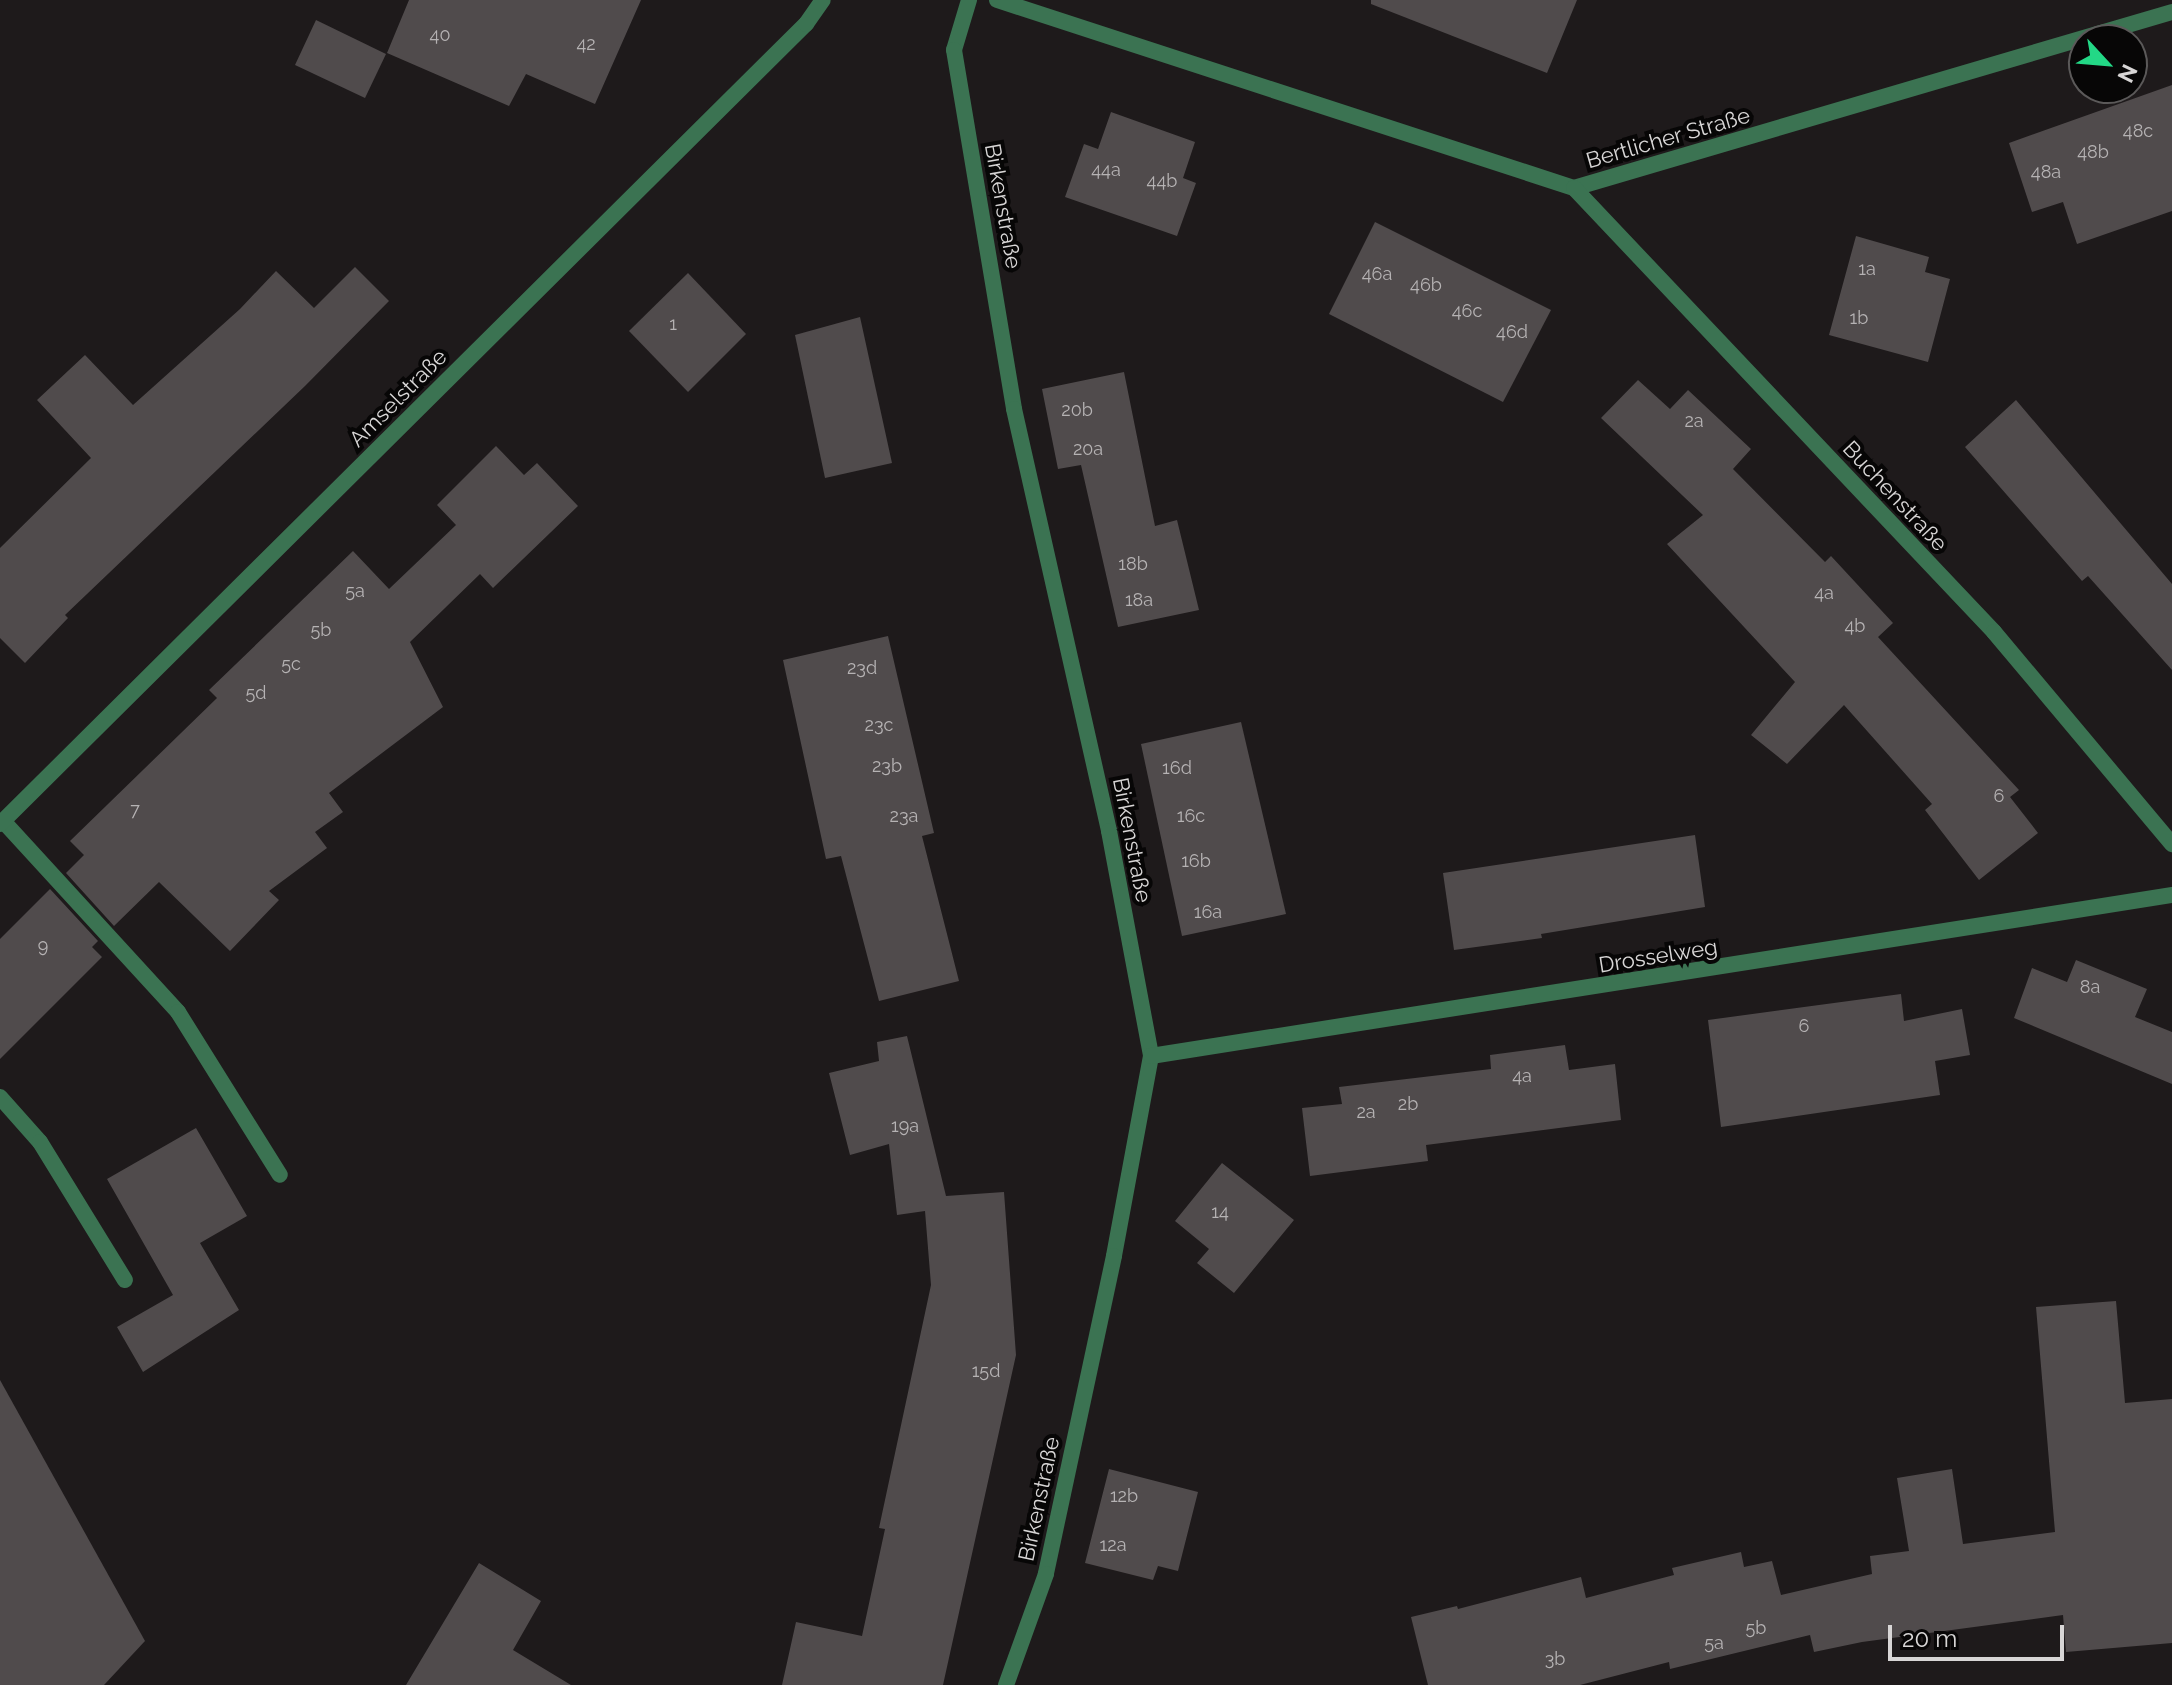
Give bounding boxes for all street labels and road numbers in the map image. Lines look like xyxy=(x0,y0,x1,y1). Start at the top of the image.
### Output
street label: Bertlicher Straße xyxy=(1583,102,1753,174)
street label: Birkenstraße xyxy=(979,141,1027,271)
street label: Amselstraße xyxy=(344,344,452,452)
street label: Buchenstraße xyxy=(1837,435,1953,557)
street label: Birkenstraße xyxy=(1107,775,1157,905)
street label: Drosselweg xyxy=(1597,934,1719,978)
street label: Birkenstraße xyxy=(1013,1434,1065,1564)

